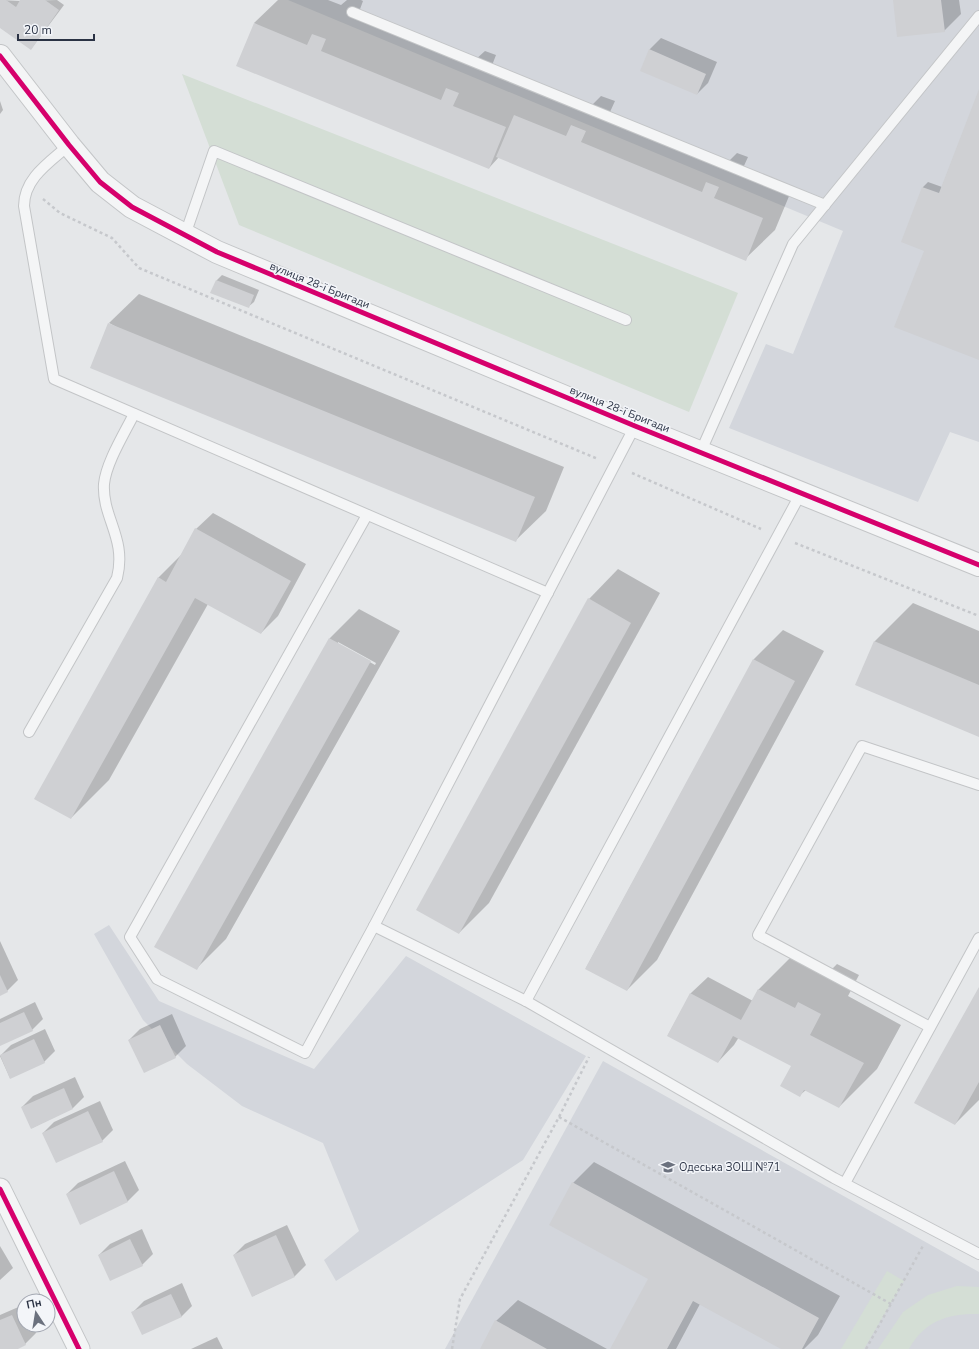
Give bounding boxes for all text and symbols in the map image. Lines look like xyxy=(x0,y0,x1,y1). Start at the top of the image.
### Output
scale bar xyxy=(18,16,94,42)
text: 20 m xyxy=(24,22,52,38)
street label: вулиця 28-ї Бригади xyxy=(268,259,372,312)
street label: вулиця 28-ї Бригади xyxy=(568,383,672,436)
school or university icon: Одеська ЗОШ №71 xyxy=(660,1159,676,1175)
place label: Одеська ЗОШ №71 xyxy=(679,1160,780,1175)
north arrow xyxy=(16,1293,56,1333)
text: Пн xyxy=(25,1295,43,1313)

